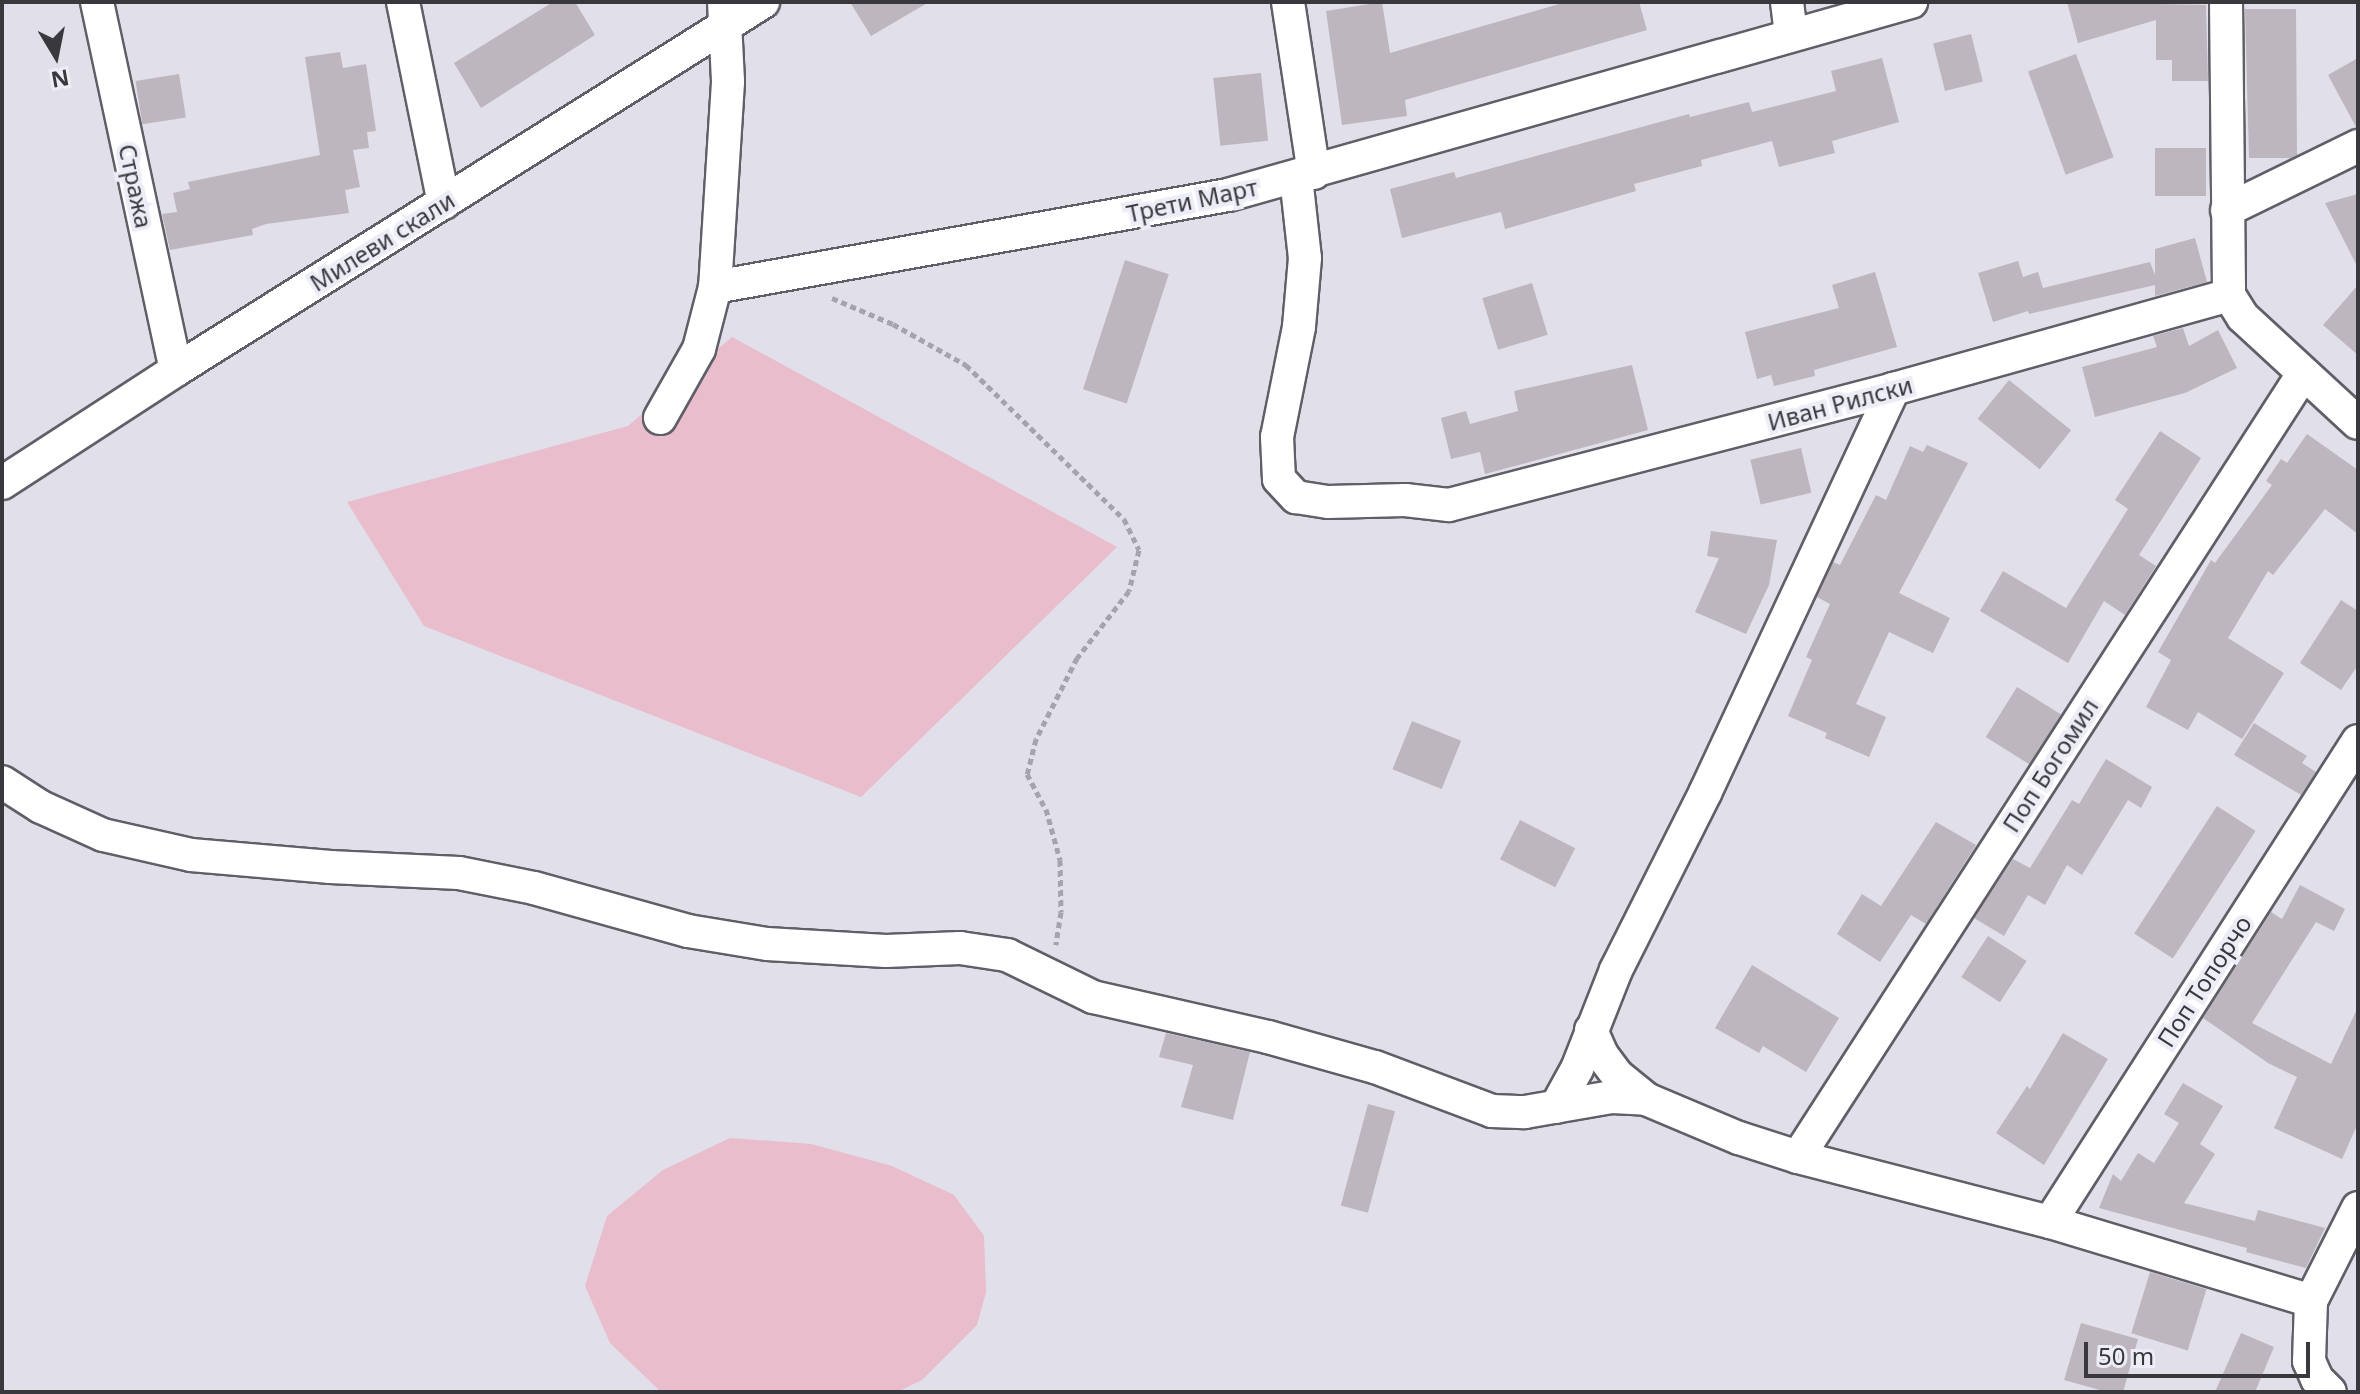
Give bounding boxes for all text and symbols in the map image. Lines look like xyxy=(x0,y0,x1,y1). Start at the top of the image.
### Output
north arrow xyxy=(16,16,96,96)
text: N xyxy=(49,63,72,96)
street label: Стража xyxy=(113,141,159,231)
street label: Трети Март xyxy=(1124,172,1260,228)
street label: Милеви скали xyxy=(304,185,460,297)
street label: Иван Рилски xyxy=(1764,370,1916,436)
street label: Поп Богомил xyxy=(1996,693,2104,837)
street label: Поп Топорчо xyxy=(2151,910,2257,1052)
scale bar xyxy=(2088,1326,2314,1376)
text: 50 m xyxy=(2098,1339,2154,1372)

